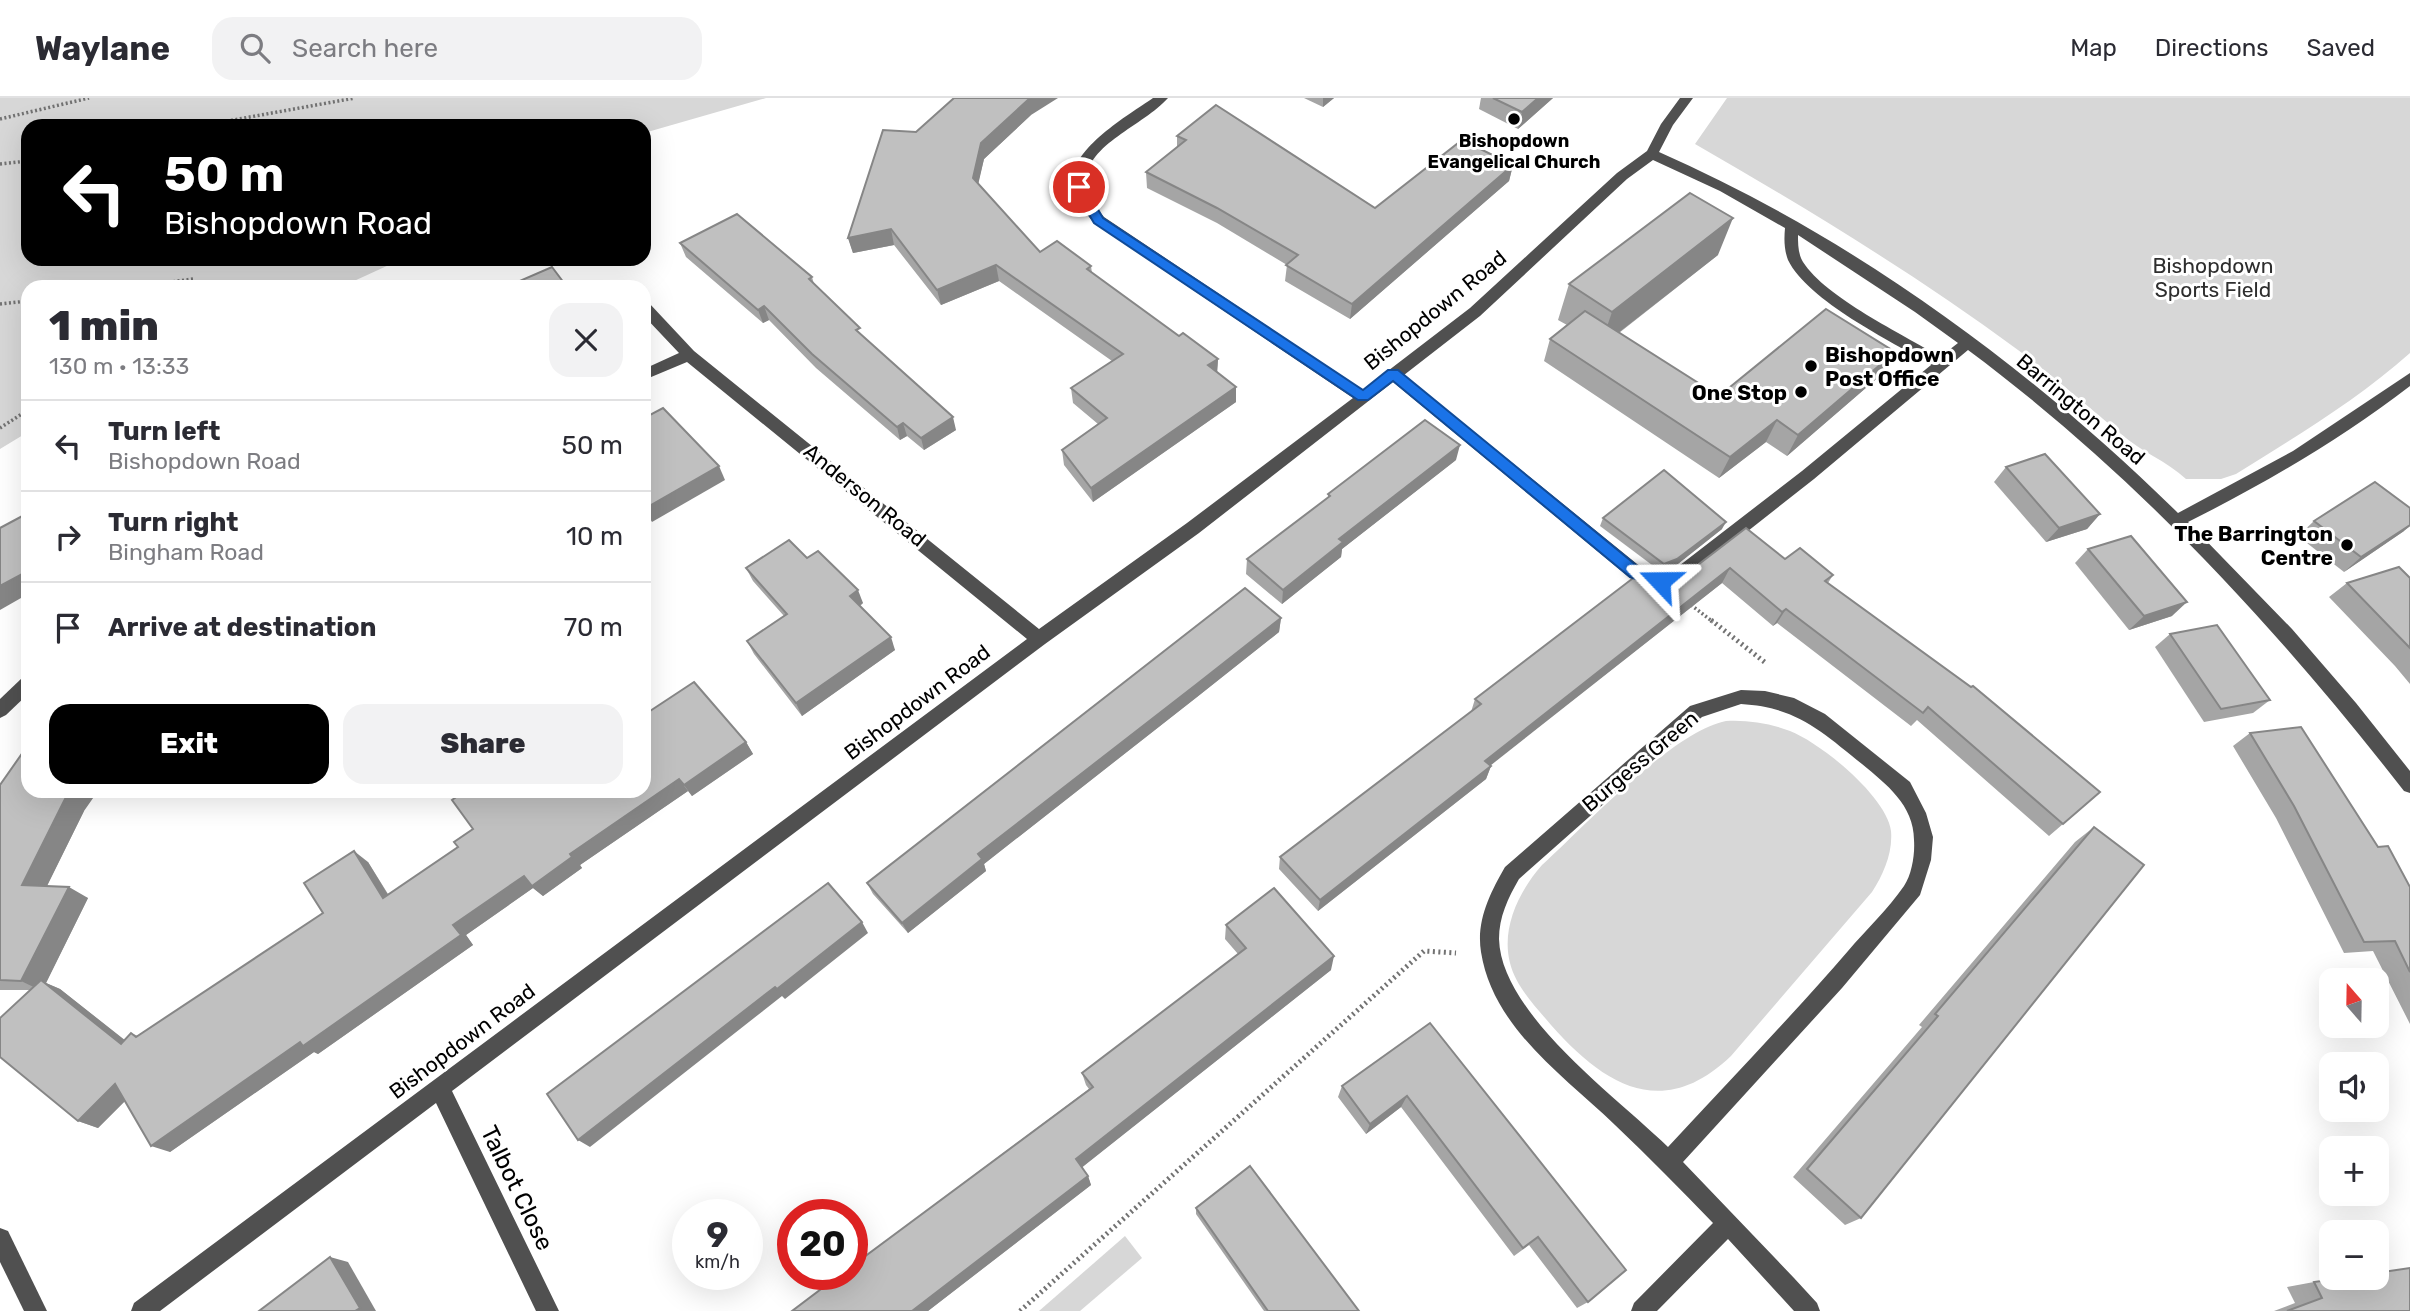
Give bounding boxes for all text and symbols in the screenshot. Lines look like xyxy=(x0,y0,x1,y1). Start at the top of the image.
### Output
search box xyxy=(212,17,702,80)
text: Waylane xyxy=(35,29,170,68)
icon: search xyxy=(236,29,274,67)
text: Search here xyxy=(292,33,438,64)
text: Map xyxy=(2070,34,2117,62)
text: Directions xyxy=(2155,34,2268,62)
text: Saved xyxy=(2306,34,2375,62)
marker: Bishopdown Evangelical Church xyxy=(1506,111,1522,127)
place label: Bishopdown Evangelical Church xyxy=(1428,130,1600,173)
text: 50 m xyxy=(164,145,284,203)
icon: left xyxy=(49,147,140,238)
pin xyxy=(1049,157,1109,217)
icon: arrive xyxy=(1060,168,1098,206)
text: Bishopdown Road xyxy=(164,204,432,242)
street label: Bishopdown Road xyxy=(1359,245,1511,375)
park label: Bishopdown Sports Field xyxy=(2152,253,2274,302)
text: 1 min xyxy=(49,301,159,351)
button: close xyxy=(549,303,623,377)
place label: Bishopdown Post Office xyxy=(1825,342,1954,391)
street label: Barrington Road xyxy=(2012,348,2150,470)
text: 130 m · 13:33 xyxy=(49,352,189,380)
marker: Bishopdown Post Office xyxy=(1803,358,1819,374)
place label: One Stop xyxy=(1692,380,1787,405)
marker: One Stop xyxy=(1793,384,1809,400)
text: Turn left xyxy=(108,416,220,447)
icon: left xyxy=(49,427,87,465)
text: 50 m xyxy=(562,430,623,461)
street label: Anderson Road xyxy=(799,438,931,552)
text: Bishopdown Road xyxy=(108,447,301,475)
text: Turn right xyxy=(108,507,238,538)
icon: right xyxy=(49,518,87,556)
text: 10 m xyxy=(566,521,623,552)
place label: The Barrington Centre xyxy=(2174,521,2333,570)
marker: The Barrington Centre xyxy=(2339,537,2355,553)
text: Bingham Road xyxy=(108,538,264,566)
position arrow xyxy=(1623,544,1697,618)
icon: arrive xyxy=(49,609,87,647)
text: Arrive at destination xyxy=(108,612,376,643)
text: 70 m xyxy=(564,612,623,643)
street label: Bishopdown Road xyxy=(839,639,995,765)
button: Exit xyxy=(49,704,329,784)
button: Share xyxy=(343,704,623,784)
street label: Burgess Green xyxy=(1577,705,1703,817)
north arrow xyxy=(2319,968,2389,1038)
map controls xyxy=(2319,968,2389,1290)
street label: Bishopdown Road xyxy=(384,978,540,1104)
button: sound xyxy=(2319,1052,2389,1122)
street label: Talbot Close xyxy=(475,1121,559,1255)
button: + xyxy=(2319,1136,2389,1206)
speed limit sign: 20 xyxy=(777,1199,868,1290)
text: 9 xyxy=(706,1214,729,1256)
button: − xyxy=(2319,1220,2389,1290)
text: km/h xyxy=(695,1251,740,1273)

